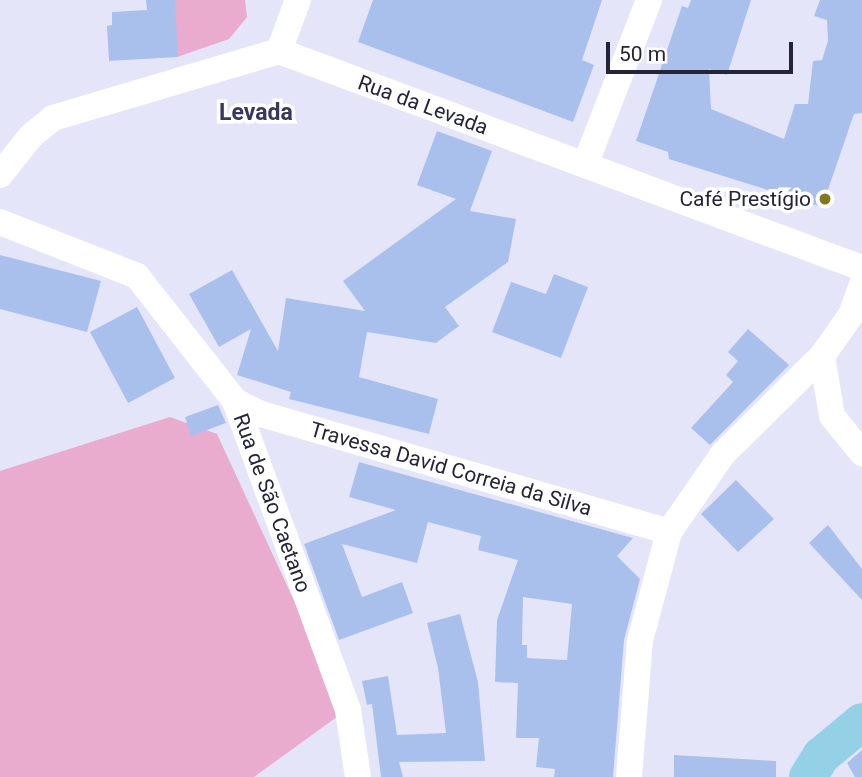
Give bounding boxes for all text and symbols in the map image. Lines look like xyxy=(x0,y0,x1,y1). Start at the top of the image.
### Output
scale bar xyxy=(610,28,797,72)
text: 50 m xyxy=(619,42,666,66)
street label: Rua da Levada xyxy=(354,70,492,140)
district label: Levada xyxy=(219,99,293,127)
place label: Café Prestígio xyxy=(679,186,811,212)
marker: Café Prestígio xyxy=(817,191,833,207)
street label: Rua de São Caetano xyxy=(228,410,316,596)
street label: Travessa David Correia da Silva xyxy=(307,417,595,521)

